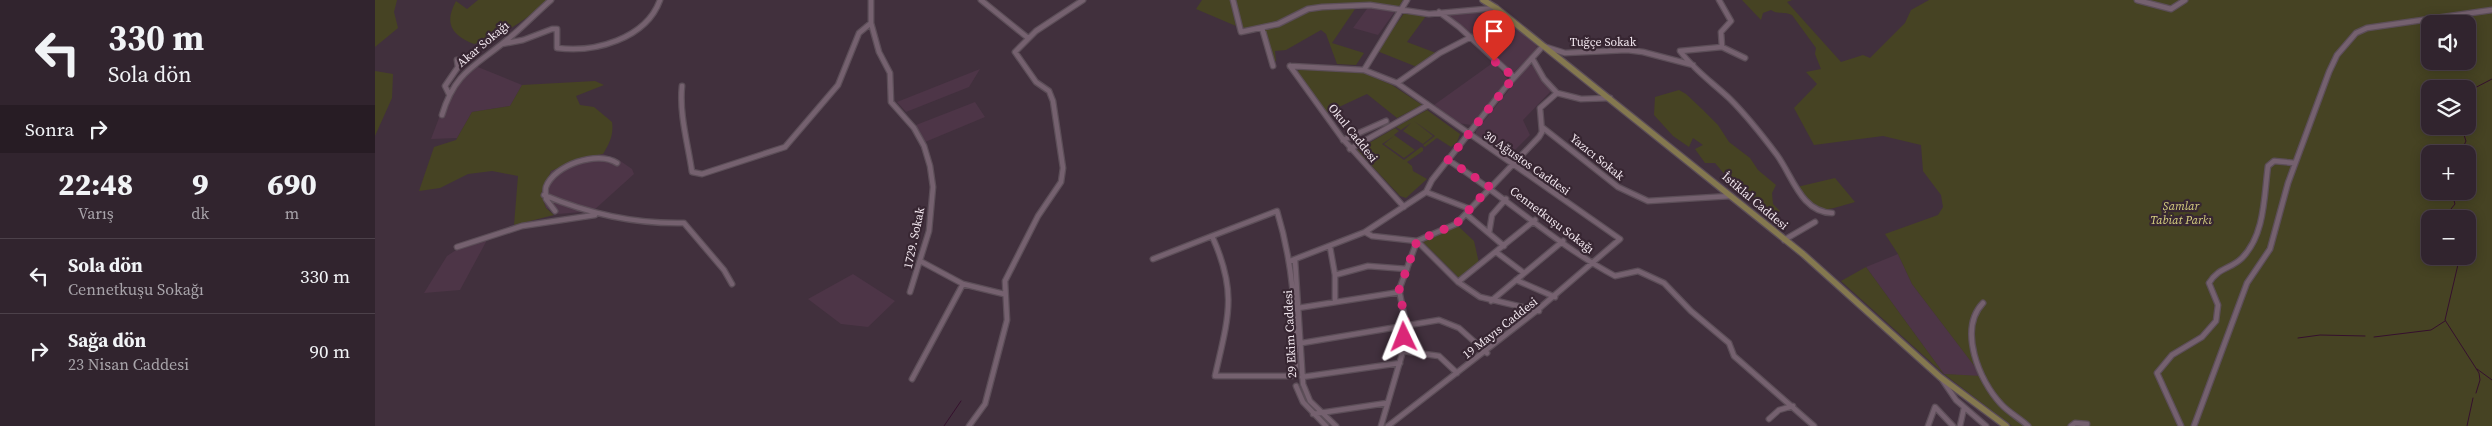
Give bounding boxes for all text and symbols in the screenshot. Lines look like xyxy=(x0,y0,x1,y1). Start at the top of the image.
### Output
pin xyxy=(1473,10,1515,61)
text: 330 m xyxy=(108,14,204,62)
map controls xyxy=(2421,15,2476,265)
button: sound xyxy=(2421,15,2476,70)
street label: Akar Sokağı xyxy=(454,17,513,71)
icon: arrive xyxy=(1480,17,1508,45)
icon: left xyxy=(25,20,90,85)
street label: Tuğçe Sokak xyxy=(1570,34,1637,50)
text: Sola dön xyxy=(108,59,192,89)
button: layers xyxy=(2421,80,2476,135)
street label: Okul Caddesi xyxy=(1325,101,1382,166)
icon: right xyxy=(84,115,112,143)
text: Sonra xyxy=(25,116,74,142)
street label: 30 Ağustos Caddesi xyxy=(1481,127,1574,199)
street label: Yazıcı Sokak xyxy=(1566,130,1628,184)
button: + xyxy=(2421,145,2476,200)
text: 22:48 xyxy=(58,164,133,205)
text: 9 xyxy=(192,164,209,205)
text: 690 xyxy=(267,164,317,205)
street label: İstiklal Caddesi xyxy=(1719,169,1792,234)
street label: Cennetkuşu Sokağı xyxy=(1507,183,1598,257)
park label: Şamlar Tabiat Parkı xyxy=(2150,198,2212,228)
text: Varış xyxy=(78,202,114,224)
text: dk xyxy=(191,202,209,224)
text: m xyxy=(285,202,299,224)
street label: 1729. Sokak xyxy=(900,205,928,270)
button: − xyxy=(2421,210,2476,265)
text: Sola dön xyxy=(68,252,143,278)
icon: left xyxy=(25,262,53,290)
text: 330 m xyxy=(300,263,350,289)
text: Cennetkuşu Sokağı xyxy=(68,278,204,300)
street label: 29 Ekim Caddesi xyxy=(1280,289,1300,378)
street label: 19 Mayıs Caddesi xyxy=(1459,293,1541,362)
position arrow xyxy=(1377,310,1429,362)
text: Sağa dön xyxy=(68,327,146,353)
icon: right xyxy=(25,337,53,365)
text: 90 m xyxy=(309,338,350,364)
text: 23 Nisan Caddesi xyxy=(68,353,189,375)

